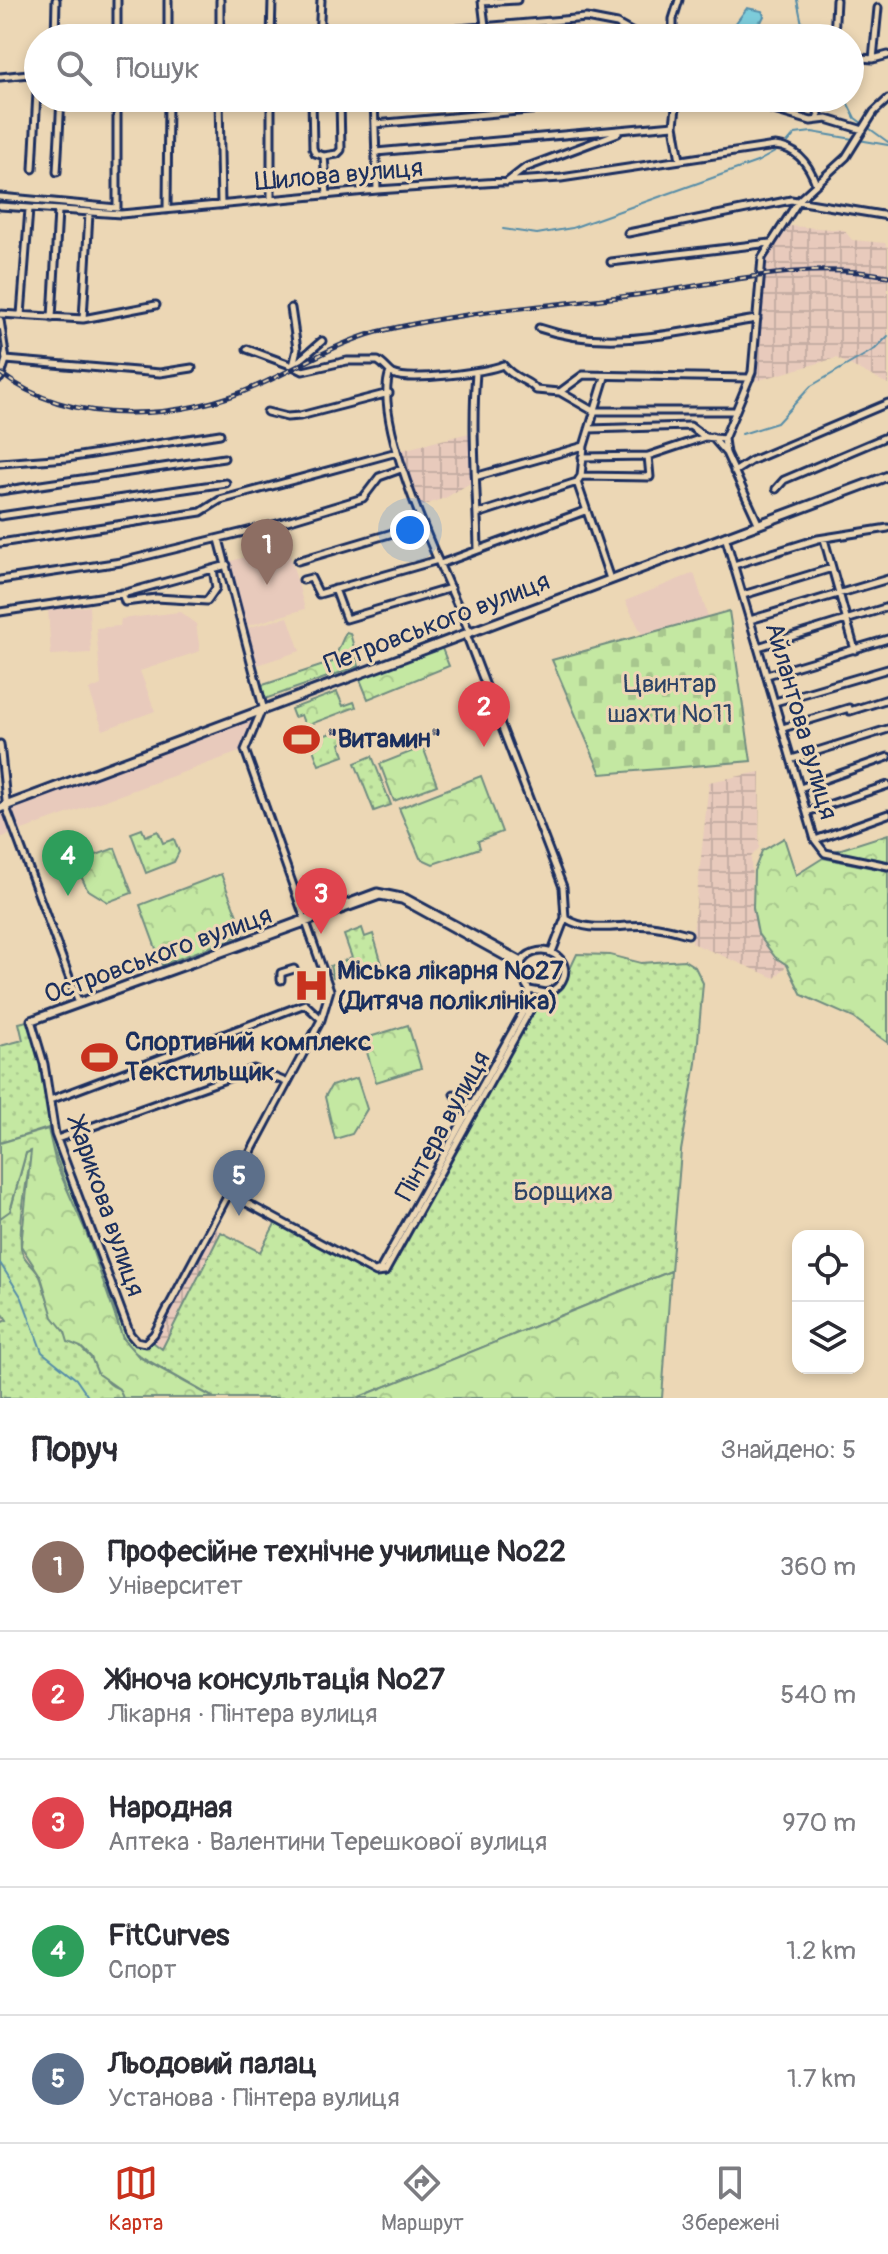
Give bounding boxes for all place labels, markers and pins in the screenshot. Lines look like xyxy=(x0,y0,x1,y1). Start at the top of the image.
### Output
pin: 1 xyxy=(241,519,293,585)
pin: 2 xyxy=(458,681,510,747)
sports icon: "Витамин" xyxy=(282,720,320,758)
place label: "Витамин" xyxy=(327,723,441,755)
pin: 4 xyxy=(42,830,94,896)
pin: 3 xyxy=(295,868,347,934)
place label: Міська лікарня №27 (Дитяча поліклініка) xyxy=(337,955,564,1017)
hospital icon: Міська лікарня №27 (Дитяча поліклініка) xyxy=(292,967,330,1005)
place label: Спортивний комплекс Текстильщик xyxy=(124,1026,371,1088)
sports icon: Спортивний комплекс Текстильщик xyxy=(80,1038,118,1076)
pin: 5 xyxy=(213,1150,265,1216)

